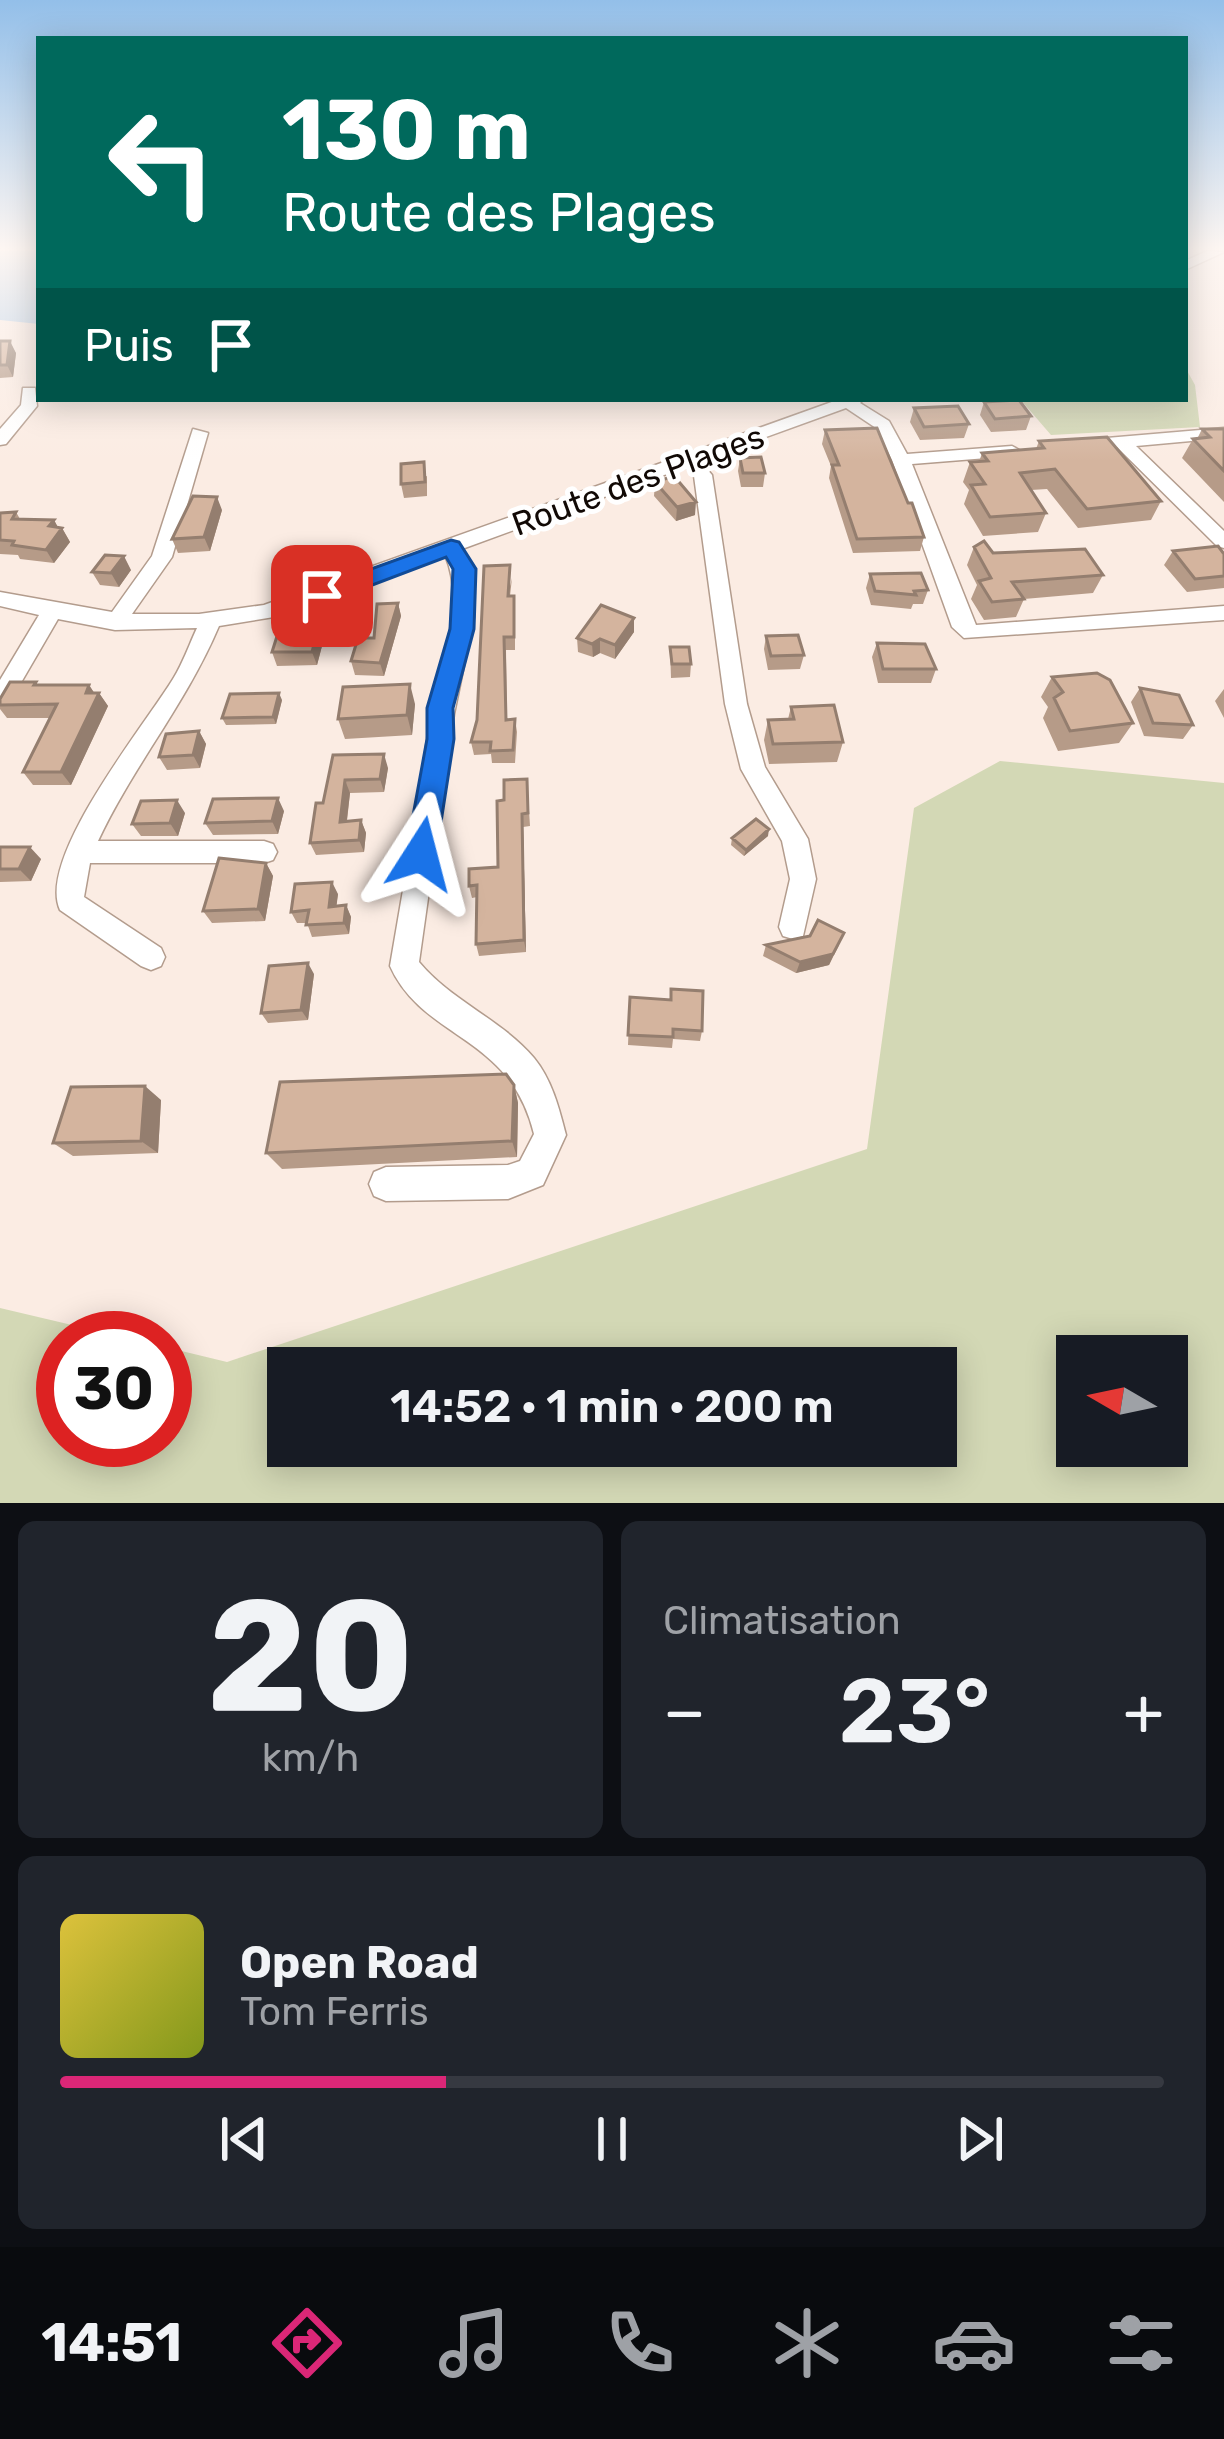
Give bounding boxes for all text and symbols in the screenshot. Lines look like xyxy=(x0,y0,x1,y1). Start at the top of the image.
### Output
text: 130 m xyxy=(282,80,531,180)
icon: left xyxy=(84,84,240,240)
text: Route des Plages xyxy=(282,181,716,245)
icon: arrive xyxy=(198,312,264,378)
text: Puis xyxy=(84,319,174,372)
street label: Route des Plages xyxy=(507,416,769,544)
pin xyxy=(271,545,373,647)
icon: arrive xyxy=(289,563,355,629)
position arrow xyxy=(358,791,484,917)
speed limit sign: 30 xyxy=(36,1311,192,1467)
north arrow xyxy=(1056,1335,1188,1467)
map controls xyxy=(1056,1335,1188,1467)
text: 14:52 · 1 min · 200 m xyxy=(390,1380,834,1433)
text: 20 xyxy=(207,1564,414,1749)
text: Climatisation xyxy=(663,1598,901,1644)
text: 23° xyxy=(839,1658,990,1765)
text: − xyxy=(663,1672,706,1751)
text: + xyxy=(1123,1672,1164,1751)
text: km/h xyxy=(262,1735,359,1781)
text: Open Road xyxy=(240,1936,479,1989)
text: Tom Ferris xyxy=(240,1989,429,2035)
icon: previous xyxy=(211,2106,277,2172)
icon: pause xyxy=(579,2106,645,2172)
icon: next xyxy=(947,2106,1013,2172)
icon: directions xyxy=(265,2301,349,2385)
icon: music xyxy=(432,2301,516,2385)
icon: phone xyxy=(598,2301,682,2385)
icon: climate xyxy=(765,2301,849,2385)
icon: car xyxy=(932,2301,1016,2385)
icon: filters xyxy=(1099,2301,1183,2385)
text: 14:51 xyxy=(41,2311,182,2375)

